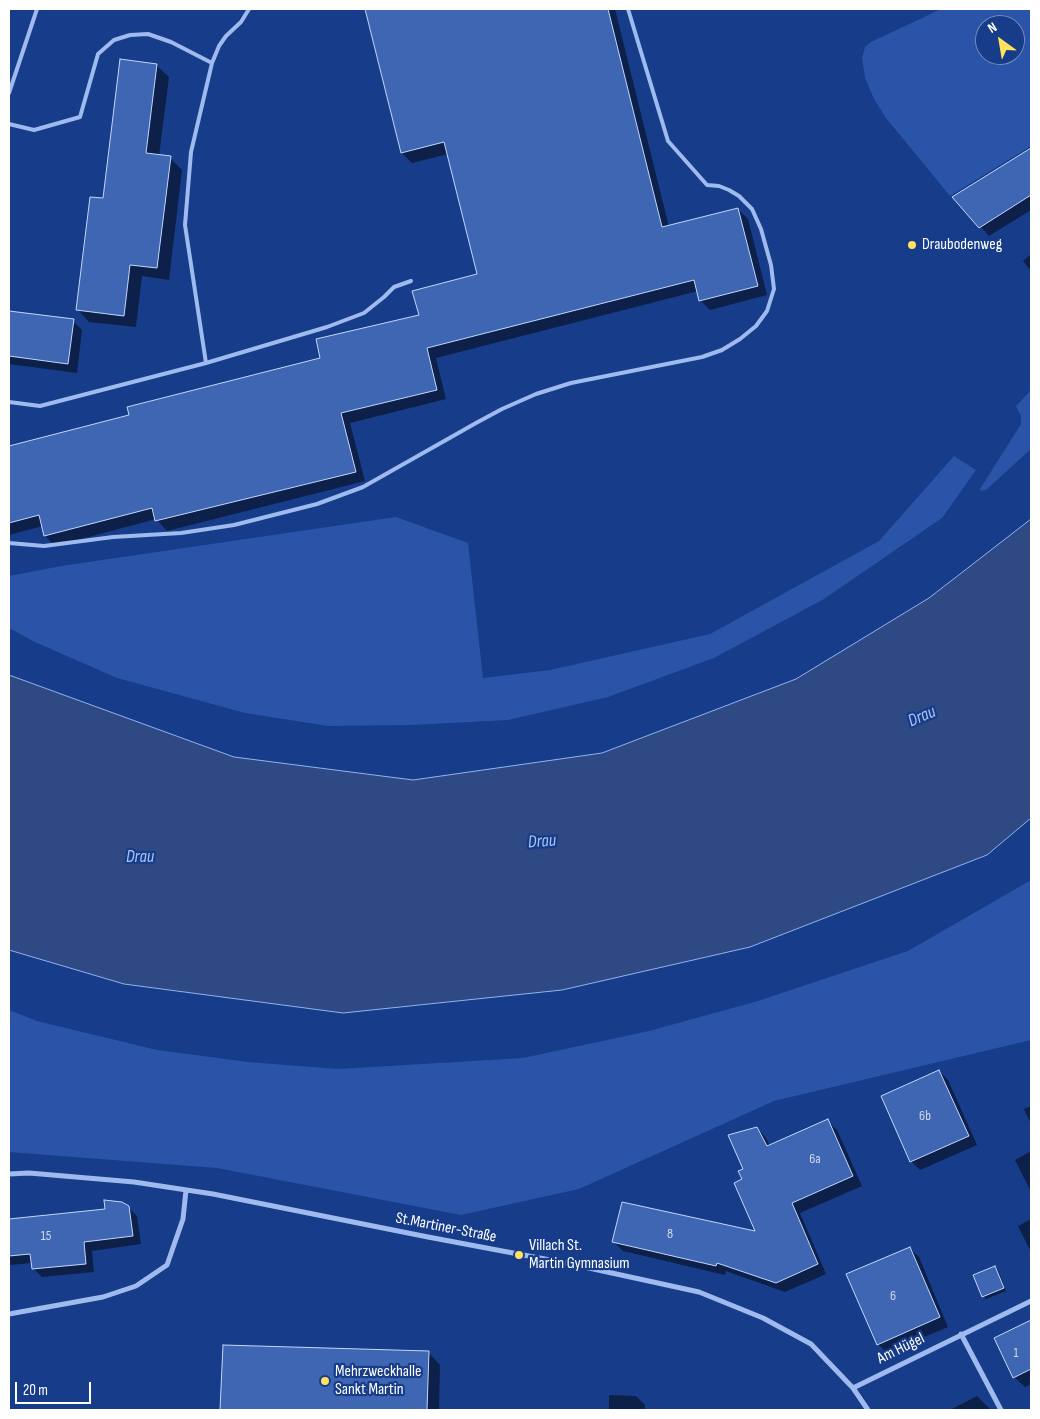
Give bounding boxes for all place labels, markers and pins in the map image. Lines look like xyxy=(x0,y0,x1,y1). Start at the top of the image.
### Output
place label: Draubodenweg xyxy=(922,235,1002,255)
marker: Draubodenweg xyxy=(906,239,918,251)
place label: Villach St. Martin Gymnasium xyxy=(529,1236,630,1274)
marker: Villach St. Martin Gymnasium xyxy=(513,1249,525,1261)
place label: Mehrzweckhalle Sankt Martin xyxy=(335,1362,421,1400)
marker: Mehrzweckhalle Sankt Martin xyxy=(319,1375,331,1387)

